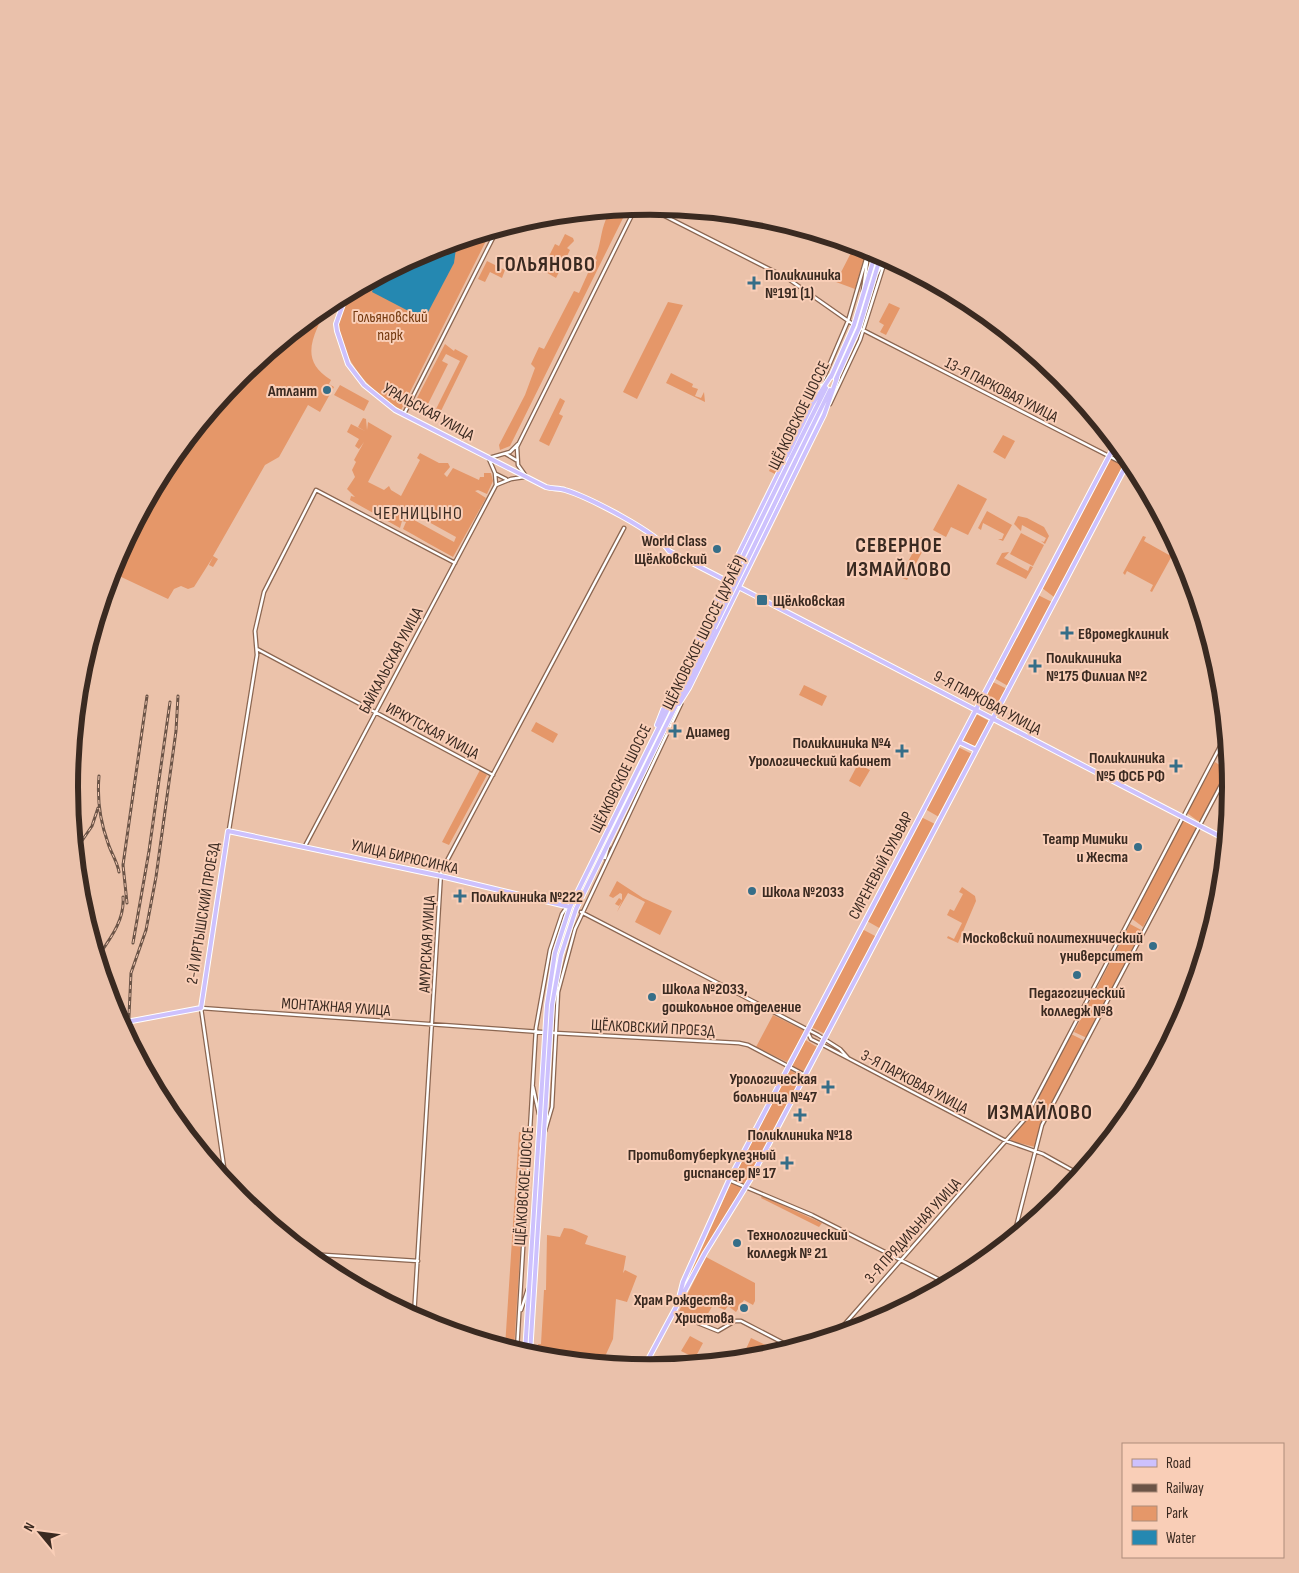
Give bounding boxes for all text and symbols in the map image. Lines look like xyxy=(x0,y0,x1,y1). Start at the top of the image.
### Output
district label: ГОЛЬЯНОВО xyxy=(496,252,596,277)
place label: Поликлиника №191 (1) xyxy=(765,266,841,303)
marker: Поликлиника №191 (1) xyxy=(747,276,761,290)
park label: Гольяновcкий парк xyxy=(352,308,428,345)
street label: 13-Я ПАРКОВАЯ УЛИЦА xyxy=(942,354,1061,427)
street label: ЩЁЛКОВСКОЕ ШОССЕ xyxy=(765,358,834,473)
street label: УРАЛЬСКАЯ УЛИЦА xyxy=(379,379,477,445)
place label: Атлант xyxy=(267,382,317,401)
marker: Атлант xyxy=(321,384,333,396)
district label: ЧЕРНИЦЫНО xyxy=(373,503,463,524)
place label: World Class Щёлковский xyxy=(634,532,707,569)
district label: СЕВЕРНОЕ ИЗМАЙЛОВО xyxy=(846,533,952,582)
marker: World Class Щёлковский xyxy=(711,543,723,555)
street label: ЩЁЛКОВСКОЕ ШОССЕ (ДУБЛЁР) xyxy=(659,552,750,713)
place label: Щёлковская xyxy=(773,592,845,611)
marker: Щёлковская xyxy=(755,593,769,607)
street label: БАЙКАЛЬСКАЯ УЛИЦА xyxy=(355,604,427,717)
place label: Евромедклиник xyxy=(1078,625,1169,644)
marker: Евромедклиник xyxy=(1060,626,1074,640)
place label: Поликлиника №175 Филиал №2 xyxy=(1046,649,1147,686)
marker: Поликлиника №175 Филиал №2 xyxy=(1028,659,1042,673)
street label: 9-Я ПАРКОВАЯ УЛИЦА xyxy=(930,667,1045,740)
street label: ИРКУТСКАЯ УЛИЦА xyxy=(382,699,482,764)
street label: ЩЁЛКОВСКОЕ ШОССЕ xyxy=(587,721,656,836)
place label: Диамед xyxy=(686,723,730,742)
marker: Диамед xyxy=(668,724,682,738)
place label: Поликлиника №4 Урологический кабинет xyxy=(749,734,892,771)
marker: Поликлиника №4 Урологический кабинет xyxy=(895,744,909,758)
place label: Поликлиника №5 ФСБ РФ xyxy=(1089,749,1165,786)
marker: Поликлиника №5 ФСБ РФ xyxy=(1169,759,1183,773)
street label: СИРЕНЕВЫЙ БУЛЬВАР xyxy=(845,808,918,923)
place label: Театр Мимики и Жеста xyxy=(1043,830,1128,867)
street label: УЛИЦА БИРЮСИНКА xyxy=(349,836,460,879)
street label: 2-Й ИРТЫШСКИЙ ПРОЕЗД xyxy=(183,841,224,986)
marker: Театр Мимики и Жеста xyxy=(1132,841,1144,853)
place label: Школа №2033 xyxy=(762,883,844,902)
marker: Школа №2033 xyxy=(746,885,758,897)
place label: Поликлиника №222 xyxy=(471,888,583,907)
marker: Поликлиника №222 xyxy=(453,889,467,903)
street label: АМУРСКАЯ УЛИЦА xyxy=(415,895,440,994)
place label: Московский политехнический университет xyxy=(962,929,1143,966)
marker: Московский политехнический университет xyxy=(1147,940,1159,952)
marker: Педагогический колледж №8 xyxy=(1071,969,1083,981)
place label: Школа №2033, дошкольное отделение xyxy=(662,980,801,1017)
place label: Педагогический колледж №8 xyxy=(1029,984,1125,1021)
marker: Школа №2033, дошкольное отделение xyxy=(646,991,658,1003)
street label: МОНТАЖНАЯ УЛИЦА xyxy=(281,994,391,1021)
street label: ЩЁЛКОВСКИЙ ПРОЕЗД xyxy=(591,1016,716,1041)
street label: 3-Я ПАРКОВАЯ УЛИЦА xyxy=(857,1046,971,1119)
place label: Урологическая больница №47 xyxy=(729,1070,817,1107)
marker: Урологическая больница №47 xyxy=(821,1080,835,1094)
district label: ИЗМАЙЛОВО xyxy=(987,1100,1093,1125)
marker: Поликлиника №18 xyxy=(793,1108,807,1122)
street label: ЩЁЛКОВСКОЕ ШОССЕ xyxy=(511,1126,538,1246)
place label: Поликлиника №18 xyxy=(748,1126,853,1145)
place label: Противотуберкулезный диспансер № 17 xyxy=(628,1146,776,1183)
marker: Противотуберкулезный диспансер № 17 xyxy=(780,1156,794,1170)
street label: 3-Я ПРЯДИЛЬНАЯ УЛИЦА xyxy=(861,1174,965,1288)
place label: Технологический колледж № 21 xyxy=(747,1226,848,1263)
marker: Технологический колледж № 21 xyxy=(731,1237,743,1249)
place label: Храм Рождества Христова xyxy=(633,1291,734,1328)
marker: Храм Рождества Христова xyxy=(738,1302,750,1314)
legend xyxy=(1122,1443,1284,1558)
text: Road xyxy=(1166,1454,1191,1473)
text: Railway xyxy=(1166,1479,1204,1498)
text: Park xyxy=(1166,1504,1188,1523)
north arrow xyxy=(15,1508,65,1558)
text: N xyxy=(20,1520,38,1534)
text: Water xyxy=(1166,1529,1197,1548)

